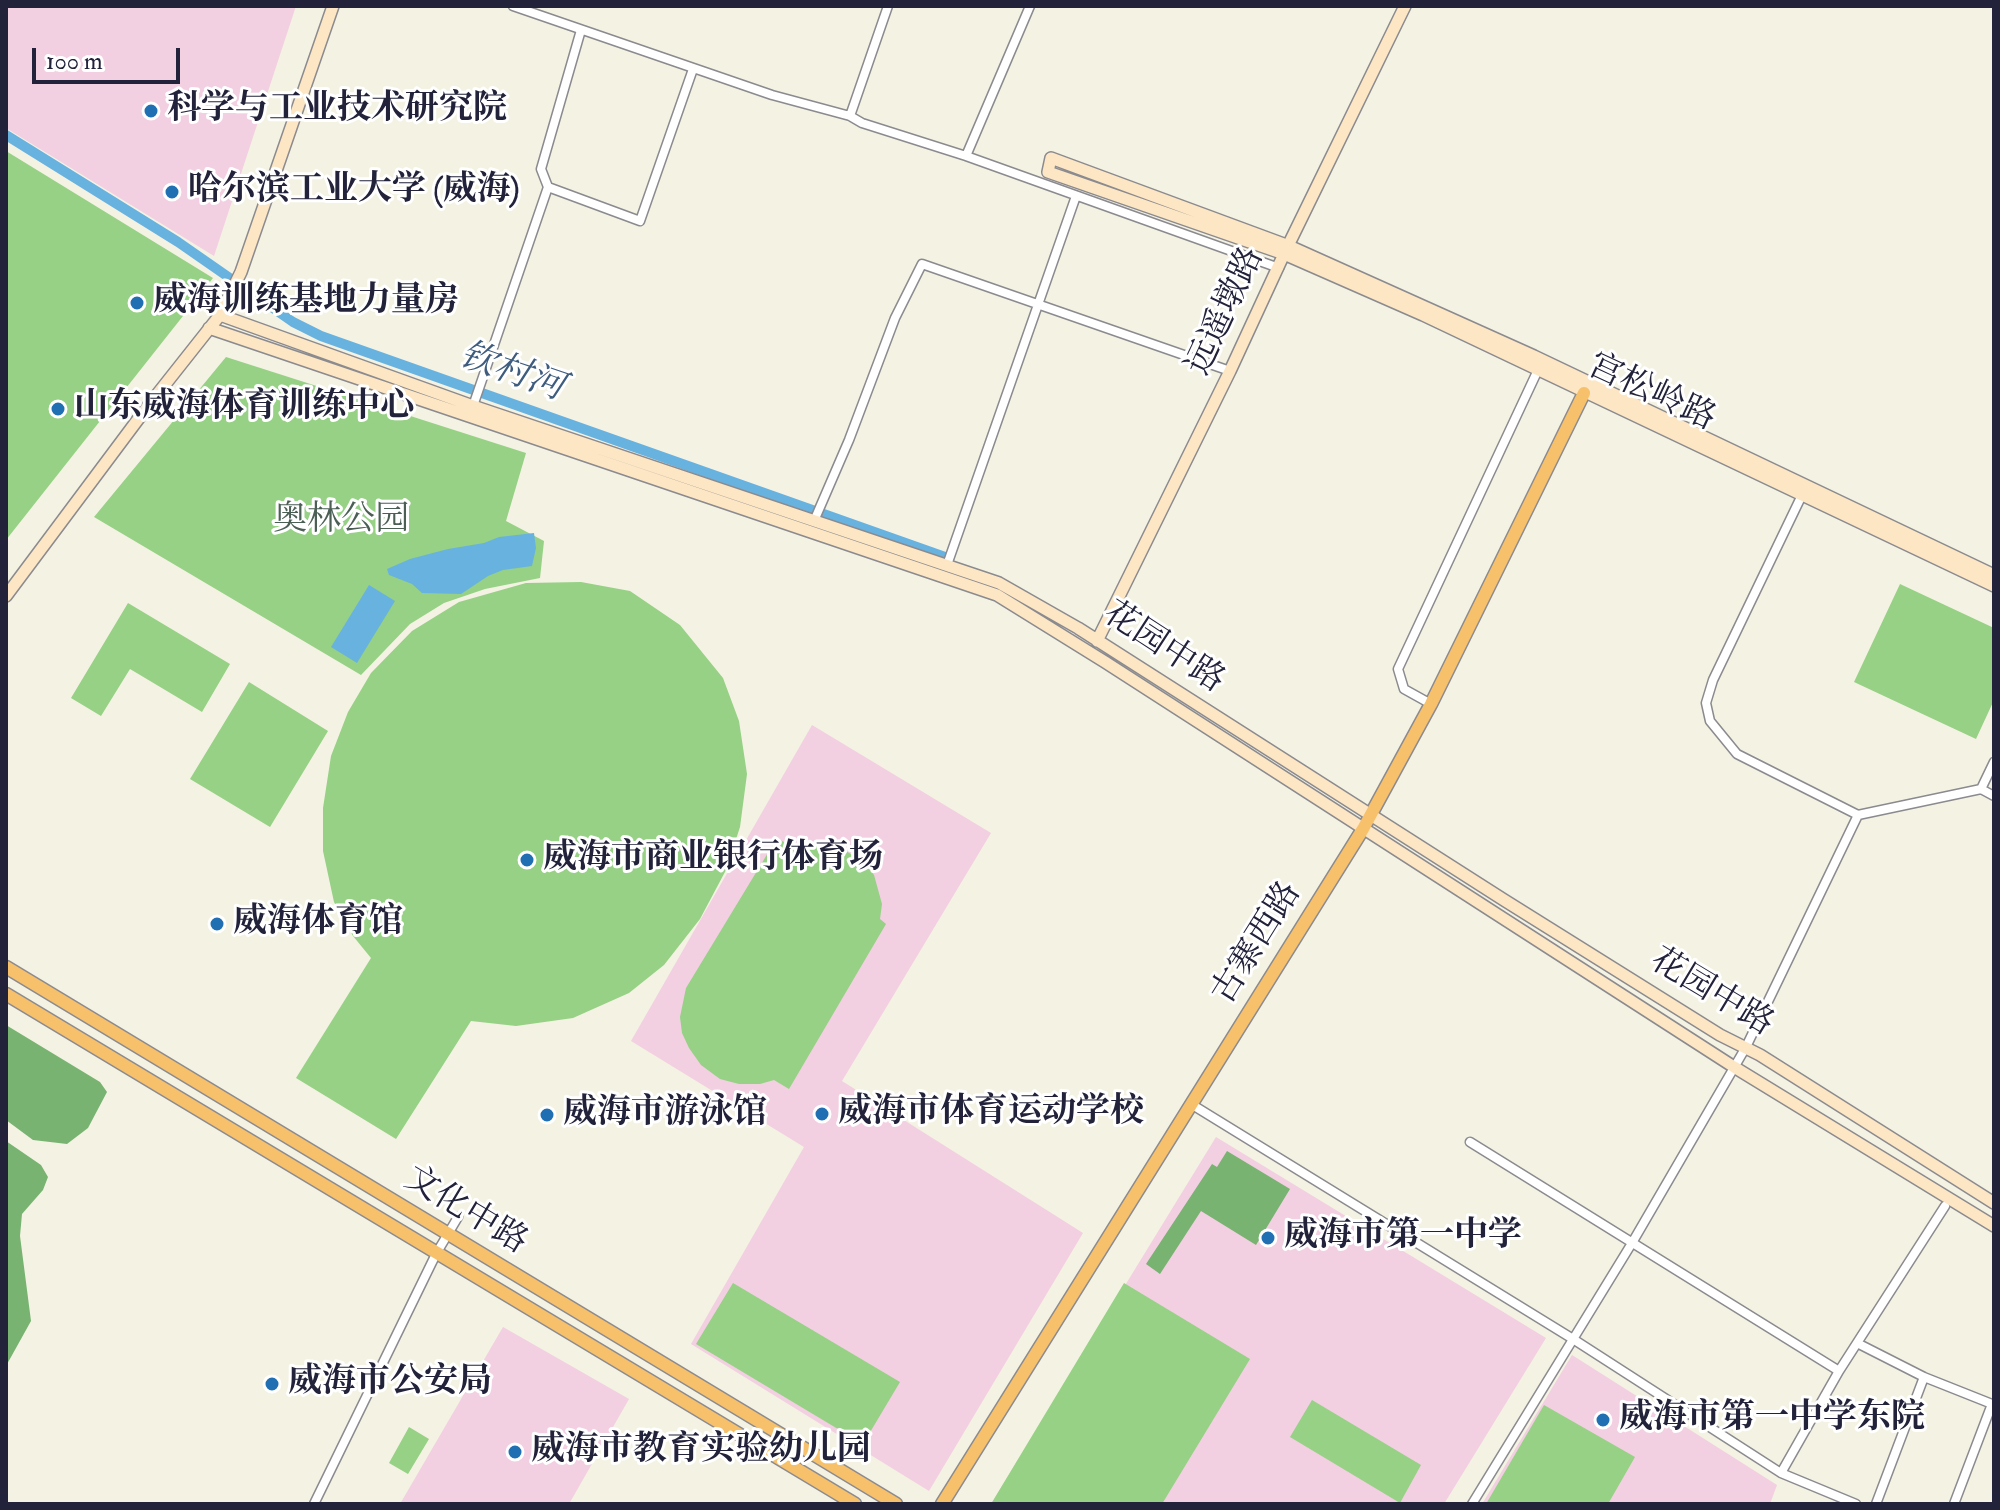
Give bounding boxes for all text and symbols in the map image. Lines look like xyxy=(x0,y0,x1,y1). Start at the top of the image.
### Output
scale bar xyxy=(36,32,184,82)
text: 100 m xyxy=(46,46,103,77)
place label: 科学与工业技术研究院 xyxy=(167,91,507,131)
marker: 科学与工业技术研究院 xyxy=(142,102,160,120)
place label: 哈尔滨工业大学 (威海) xyxy=(188,172,520,212)
marker: 哈尔滨工业大学 (威海) xyxy=(163,183,181,201)
street label: 远遥墩路 xyxy=(1180,242,1274,382)
place label: 威海训练基地力量房 xyxy=(153,283,459,323)
marker: 威海训练基地力量房 xyxy=(128,294,146,312)
water label: 钦村河 xyxy=(453,336,569,412)
street label: 宫松岭路 xyxy=(1581,347,1721,441)
place label: 山东威海体育训练中心 xyxy=(74,389,414,429)
marker: 山东威海体育训练中心 xyxy=(49,400,67,418)
park label: 奥林公园 xyxy=(273,502,409,542)
street label: 花园中路 xyxy=(1095,595,1231,703)
place label: 威海市商业银行体育场 xyxy=(543,840,883,880)
marker: 威海市商业银行体育场 xyxy=(518,851,536,869)
street label: 古寨西路 xyxy=(1205,876,1311,1012)
place label: 威海体育馆 xyxy=(233,904,403,944)
marker: 威海体育馆 xyxy=(208,915,226,933)
street label: 花园中路 xyxy=(1642,941,1780,1047)
place label: 威海市体育运动学校 xyxy=(838,1094,1144,1134)
place label: 威海市游泳馆 xyxy=(563,1095,767,1135)
marker: 威海市体育运动学校 xyxy=(813,1105,831,1123)
marker: 威海市游泳馆 xyxy=(538,1106,556,1124)
street label: 文化中路 xyxy=(396,1159,534,1265)
place label: 威海市第一中学 xyxy=(1284,1218,1522,1258)
marker: 威海市第一中学 xyxy=(1259,1229,1277,1247)
place label: 威海市公安局 xyxy=(288,1364,492,1404)
marker: 威海市公安局 xyxy=(263,1375,281,1393)
place label: 威海市第一中学东院 xyxy=(1619,1400,1925,1440)
marker: 威海市第一中学东院 xyxy=(1594,1411,1612,1429)
place label: 威海市教育实验幼儿园 xyxy=(531,1432,871,1472)
marker: 威海市教育实验幼儿园 xyxy=(506,1443,524,1461)

